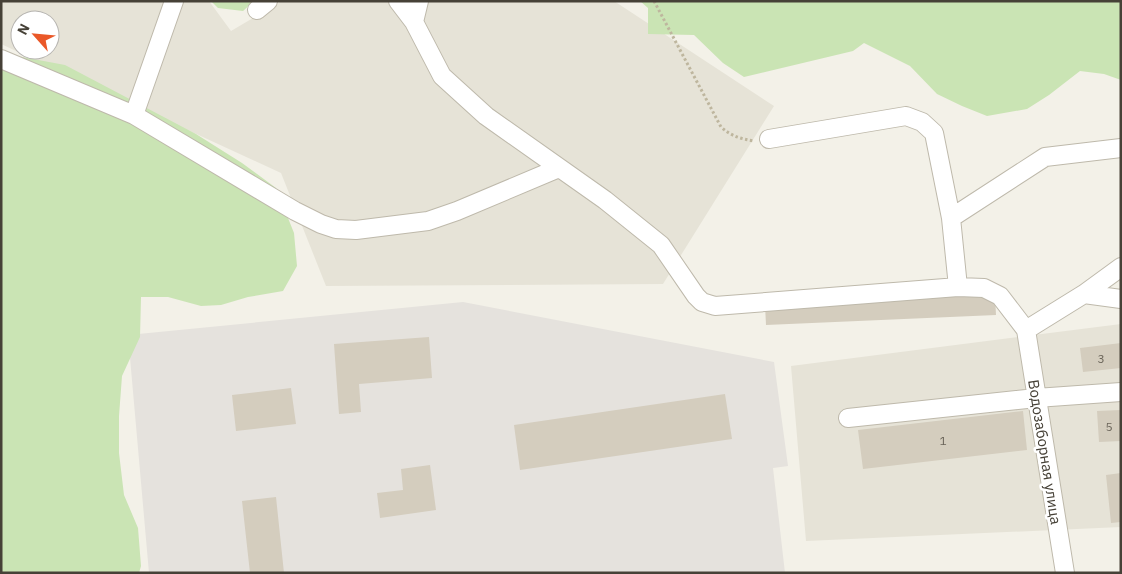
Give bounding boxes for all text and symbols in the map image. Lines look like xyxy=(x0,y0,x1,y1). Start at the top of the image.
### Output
north arrow xyxy=(10,10,60,60)
text: N xyxy=(13,20,34,38)
house number: 3 xyxy=(1097,351,1105,366)
street label: Водозаборная улица xyxy=(1024,378,1066,526)
house number: 5 xyxy=(1105,419,1113,434)
house number: 1 xyxy=(939,433,947,448)

